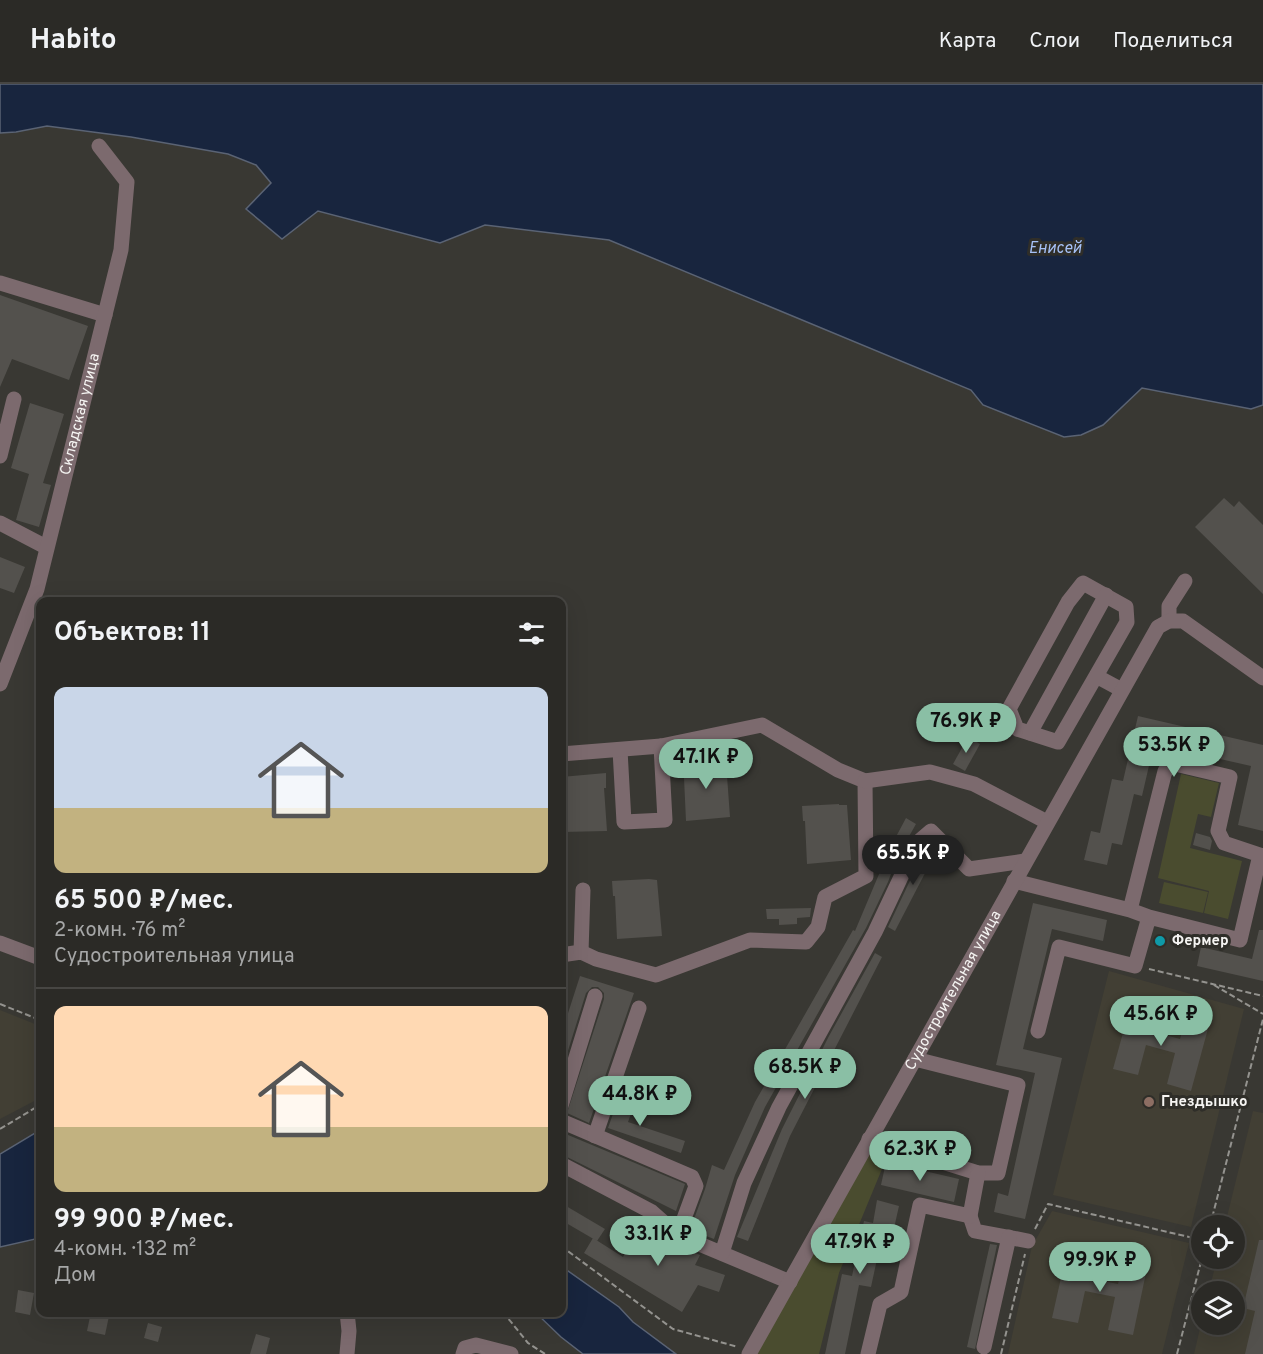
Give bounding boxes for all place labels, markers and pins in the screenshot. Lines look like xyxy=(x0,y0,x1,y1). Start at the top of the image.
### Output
pin: 76.9K ₽ xyxy=(911,703,1021,754)
pin: 53.5K ₽ xyxy=(1119,727,1229,778)
pin: 47.1K ₽ xyxy=(651,739,761,790)
pin: 65.5K ₽ xyxy=(858,835,968,886)
place label: Фермер xyxy=(1172,932,1229,951)
marker: Фермер xyxy=(1153,934,1167,948)
pin: 45.6K ₽ xyxy=(1106,996,1216,1047)
pin: 68.5K ₽ xyxy=(750,1049,860,1100)
pin: 44.8K ₽ xyxy=(585,1076,695,1127)
place label: Гнездышко xyxy=(1161,1093,1248,1112)
marker: Гнездышко xyxy=(1142,1095,1156,1109)
pin: 62.3K ₽ xyxy=(865,1131,975,1182)
pin: 33.1K ₽ xyxy=(603,1216,713,1267)
pin: 47.9K ₽ xyxy=(805,1224,915,1275)
pin: 99.9K ₽ xyxy=(1045,1242,1155,1293)

